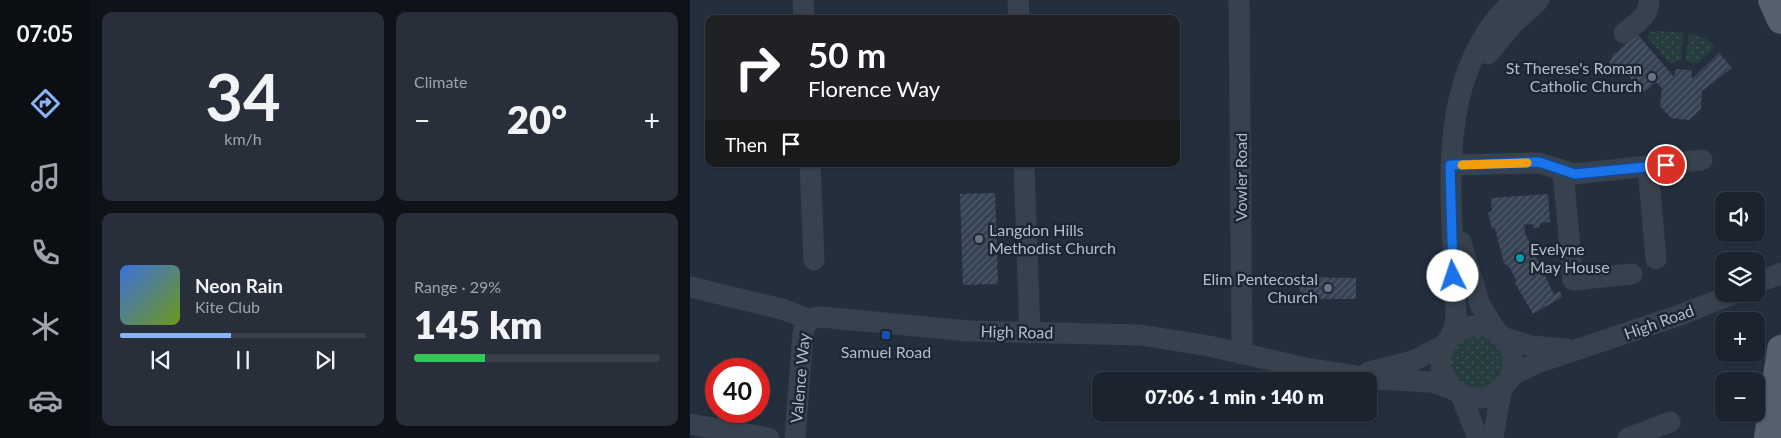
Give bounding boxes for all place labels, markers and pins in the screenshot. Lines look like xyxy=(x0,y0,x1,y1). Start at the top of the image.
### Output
place label: St Therese's Roman Catholic Church xyxy=(1506,58,1642,95)
marker: St Therese's Roman Catholic Church xyxy=(1646,71,1658,83)
pin xyxy=(1645,144,1687,186)
place label: Langdon Hills Methodist Church xyxy=(989,220,1116,257)
marker: Langdon Hills Methodist Church xyxy=(973,233,985,245)
place label: Evelyne May House xyxy=(1530,239,1610,276)
marker: Evelyne May House xyxy=(1514,252,1526,264)
place label: Elim Pentecostal Church xyxy=(1202,269,1318,306)
marker: Elim Pentecostal Church xyxy=(1322,282,1334,294)
marker: Samuel Road xyxy=(880,329,892,341)
place label: Samuel Road xyxy=(841,342,931,361)

